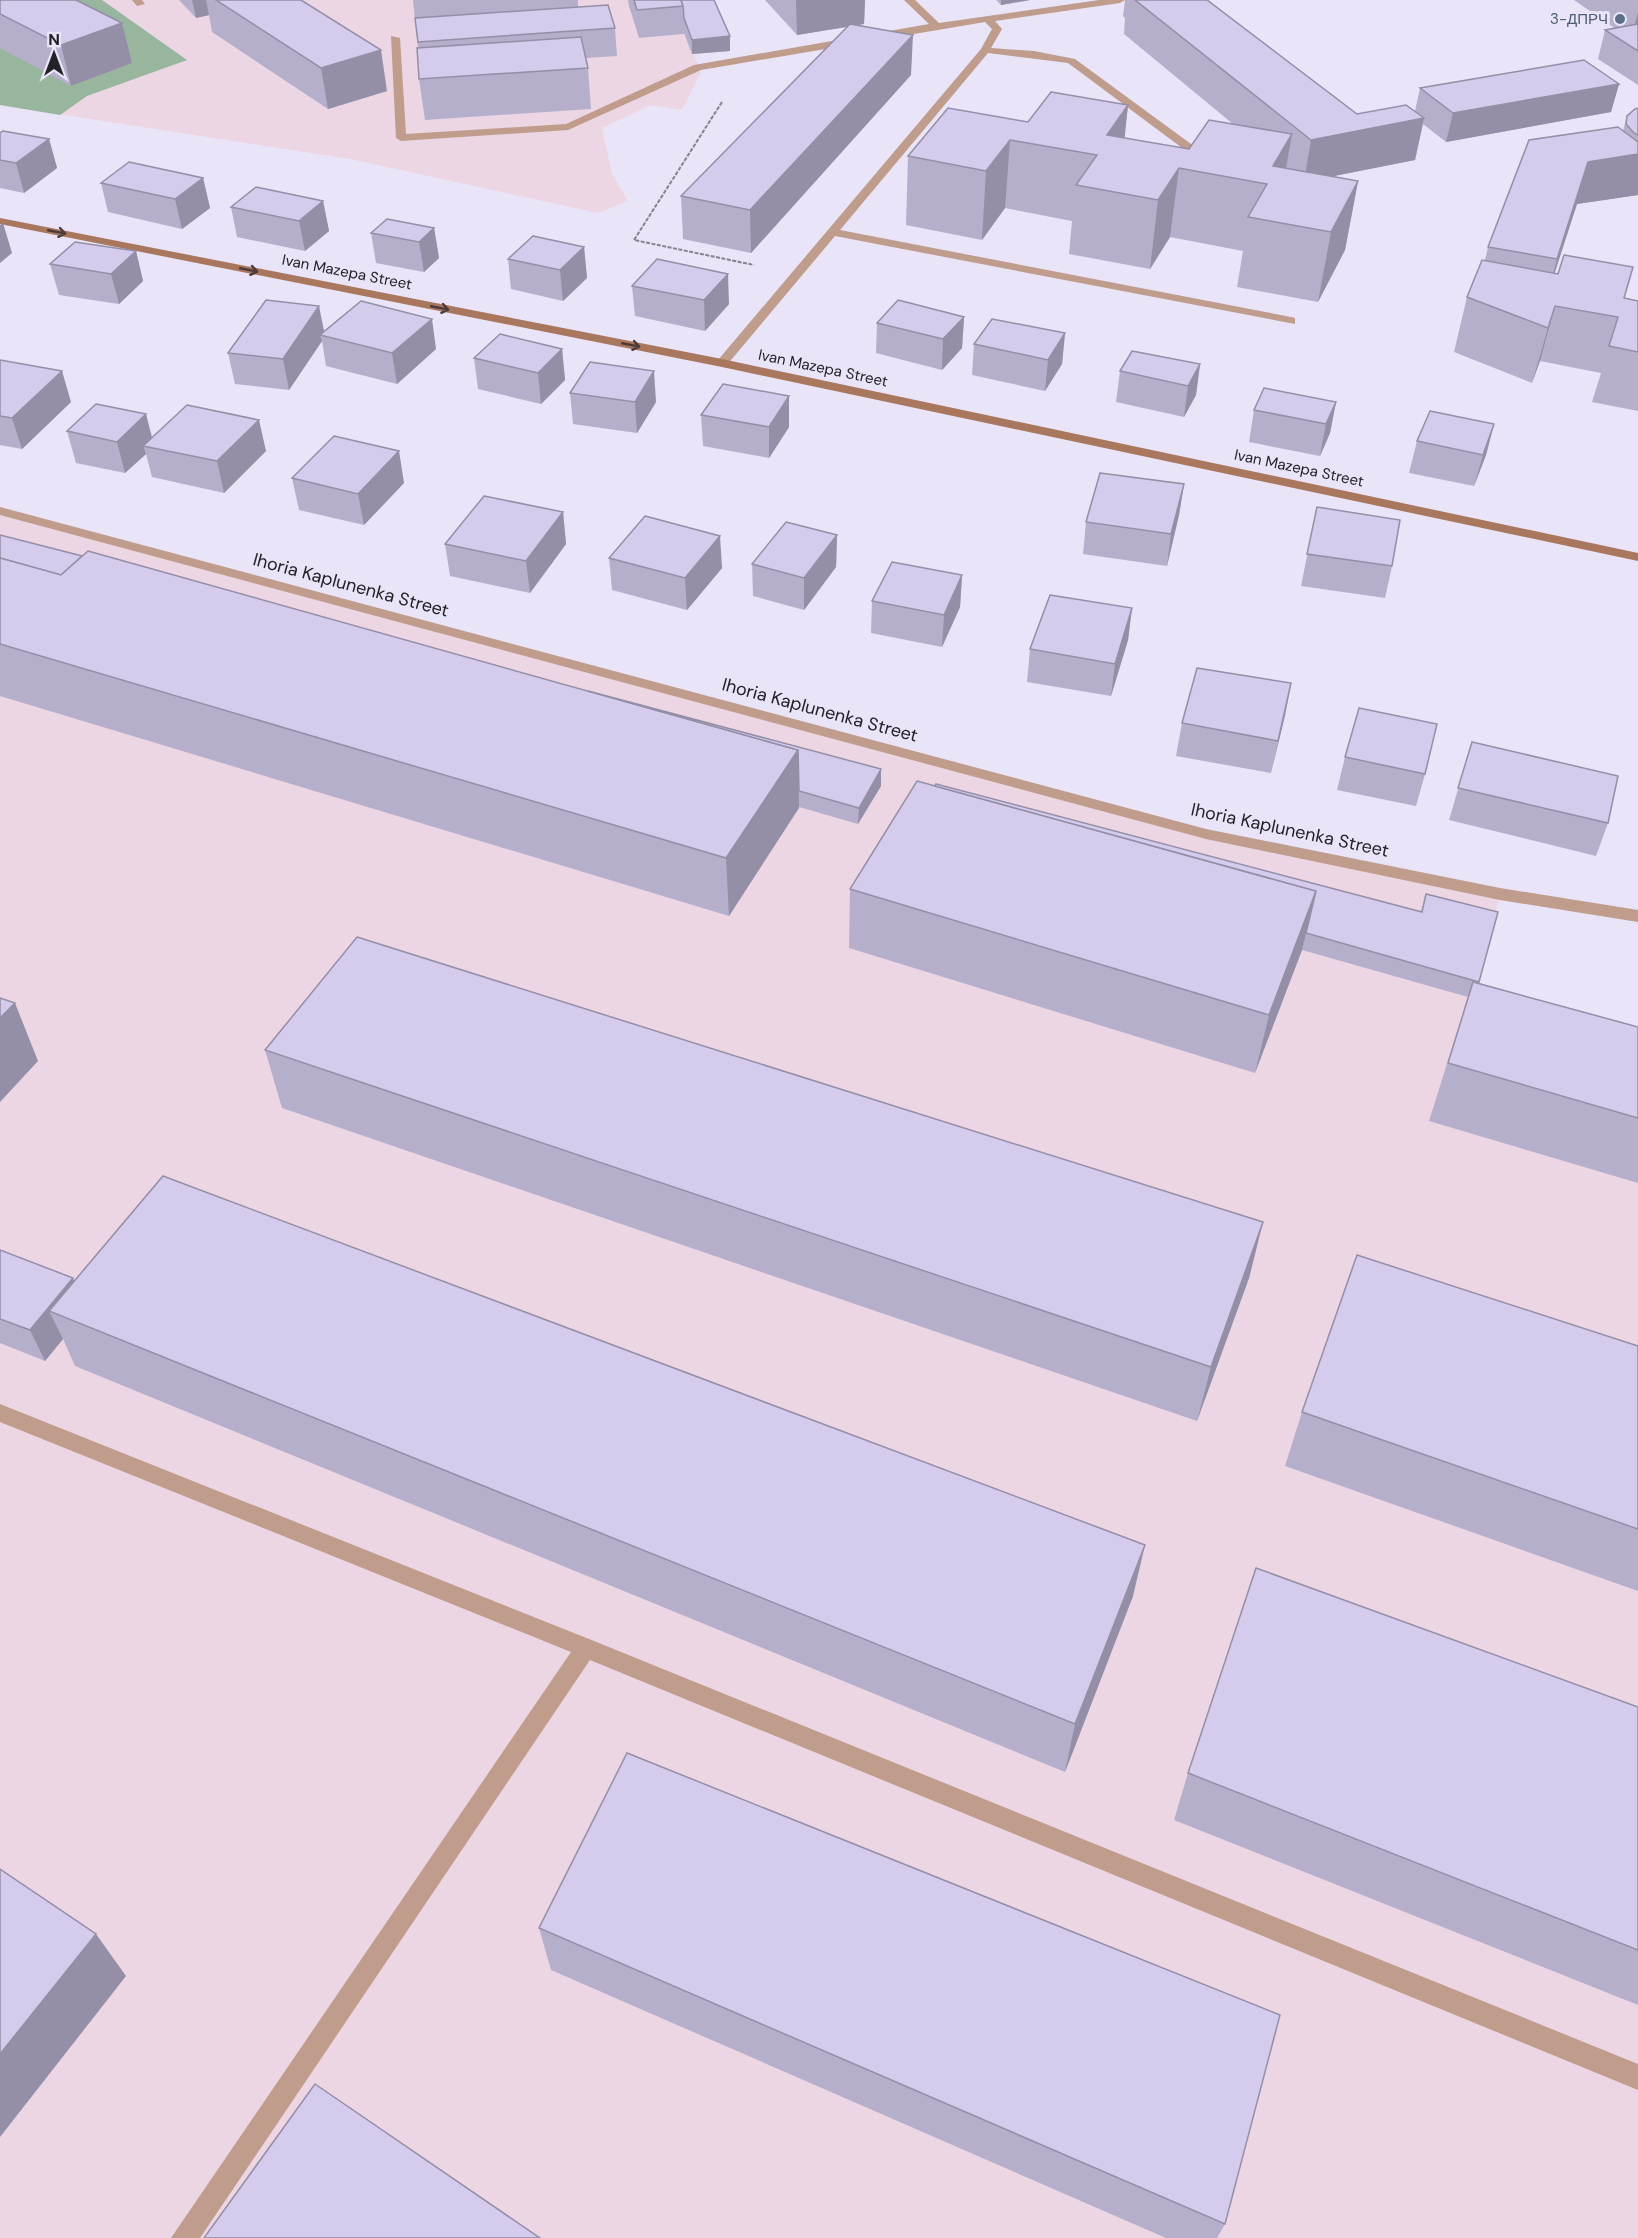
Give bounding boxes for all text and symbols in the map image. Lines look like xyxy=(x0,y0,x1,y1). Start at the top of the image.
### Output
place label: 3-ДПРЧ xyxy=(1550,9,1608,29)
marker: 3-ДПРЧ xyxy=(1613,12,1627,26)
north arrow xyxy=(24,24,84,84)
text: N xyxy=(48,29,60,50)
one-way arrow xyxy=(47,227,67,238)
street label: Ivan Mazepa Street xyxy=(280,250,414,294)
one-way arrow xyxy=(238,265,258,276)
one-way arrow xyxy=(430,302,449,314)
one-way arrow xyxy=(621,340,641,351)
street label: Ivan Mazepa Street xyxy=(756,344,890,392)
street label: Ivan Mazepa Street xyxy=(1232,444,1366,492)
street label: Ihoria Kaplunenka Street xyxy=(250,547,452,623)
street label: Ihoria Kaplunenka Street xyxy=(719,672,921,748)
street label: Ihoria Kaplunenka Street xyxy=(1189,797,1391,863)

